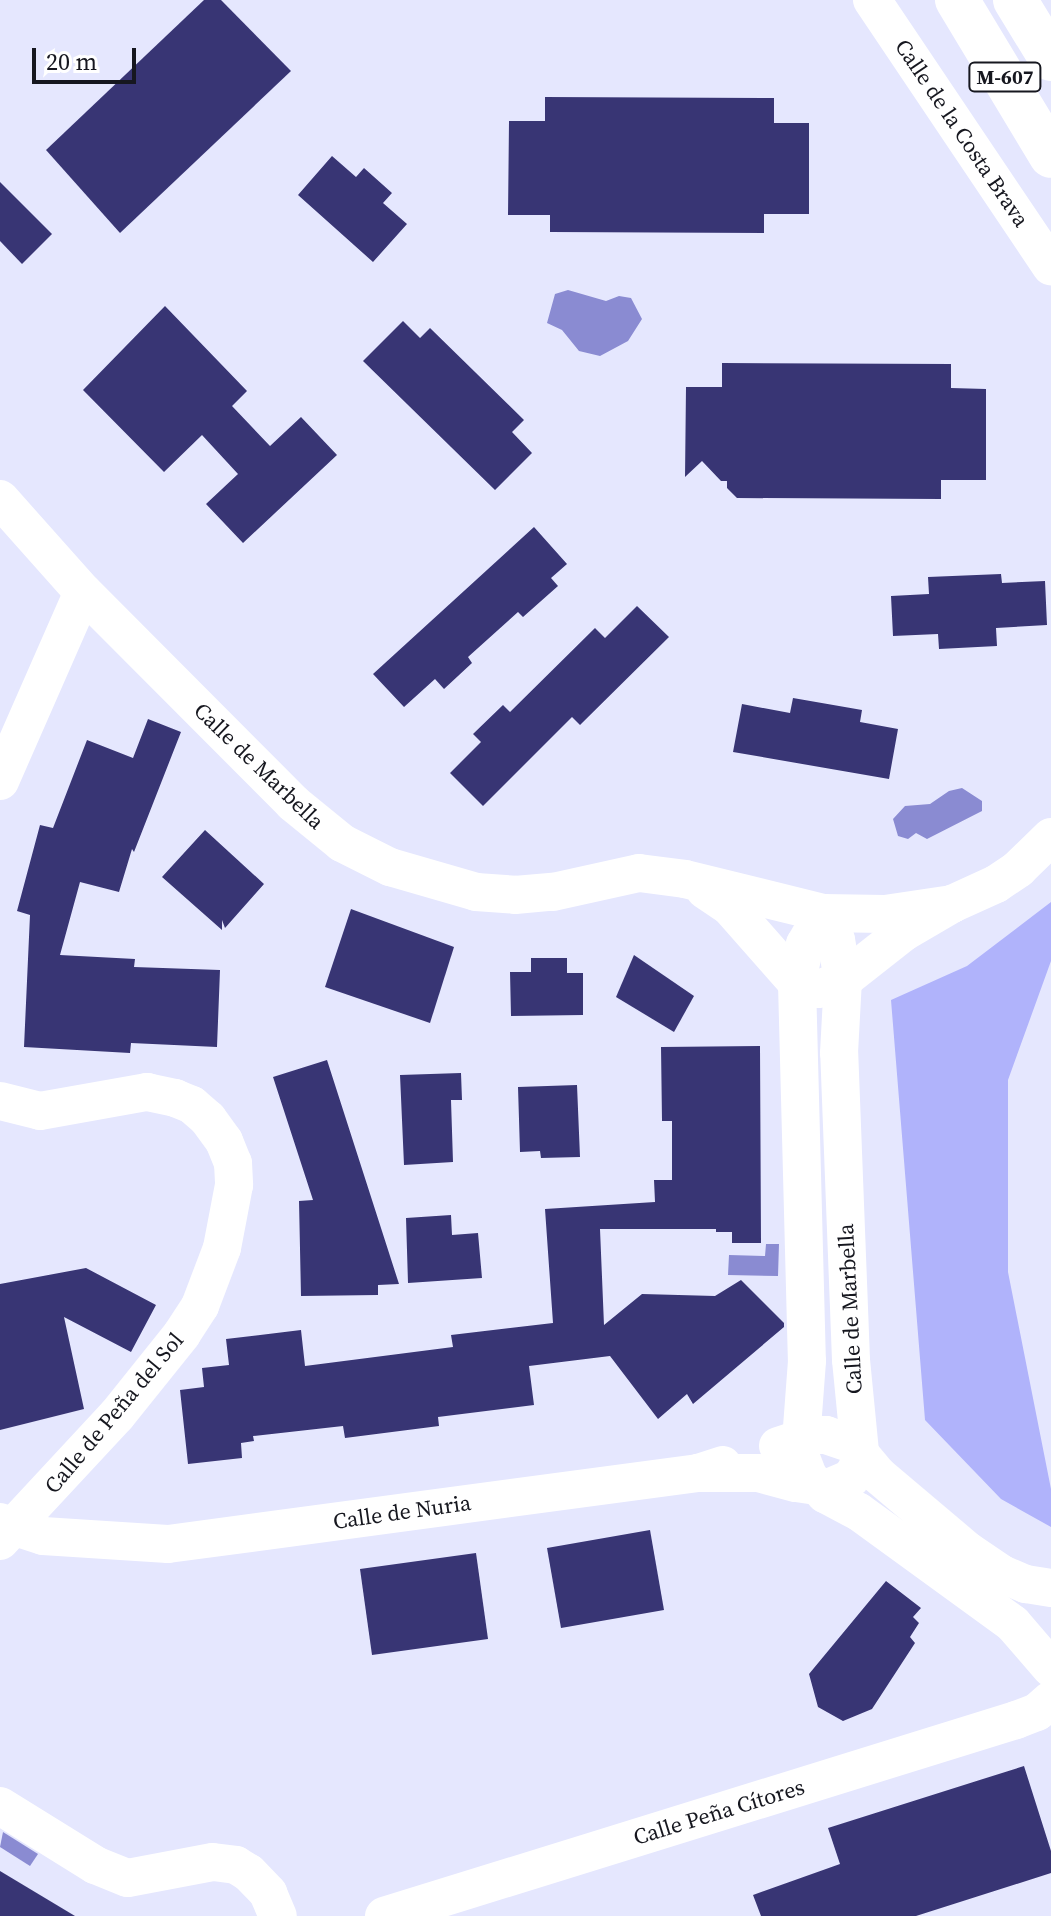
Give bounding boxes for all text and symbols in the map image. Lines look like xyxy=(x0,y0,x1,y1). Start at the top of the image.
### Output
scale bar xyxy=(36,32,140,82)
street label: Calle de la Costa Brava xyxy=(889,34,1035,232)
text: 20 m xyxy=(46,45,97,78)
road number: M-607 xyxy=(967,61,1043,93)
street label: Calle de Marbella xyxy=(188,697,330,835)
street label: Calle de Marbella xyxy=(832,1223,868,1395)
street label: Calle de Peña del Sol xyxy=(39,1327,189,1499)
street label: Calle de Nuria xyxy=(331,1489,473,1535)
street label: Calle Peña Cítores xyxy=(630,1773,808,1851)

